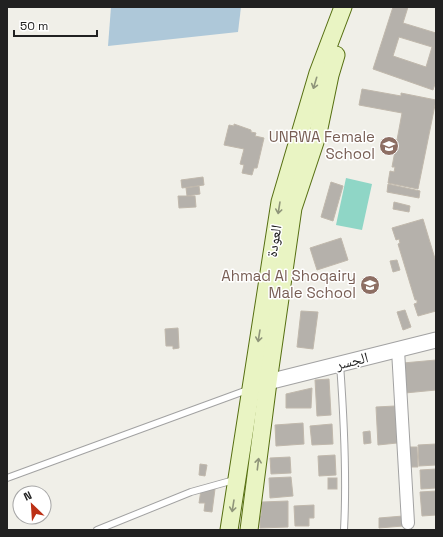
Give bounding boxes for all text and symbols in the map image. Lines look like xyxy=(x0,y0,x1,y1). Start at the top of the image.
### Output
scale bar xyxy=(14,12,97,38)
text: 50 m xyxy=(20,18,48,34)
one-way arrow xyxy=(311,77,318,90)
place label: UNRWA Female School xyxy=(269,127,375,163)
school or university icon: UNRWA Female School xyxy=(378,135,400,157)
one-way arrow xyxy=(275,201,283,214)
street label: العودة xyxy=(262,223,285,258)
place label: Ahmad Al Shoqairy Male School xyxy=(221,266,356,302)
school or university icon: Ahmad Al Shoqairy Male School xyxy=(359,274,381,296)
one-way arrow xyxy=(255,330,263,343)
street label: الجسر xyxy=(333,347,370,374)
one-way arrow xyxy=(254,457,262,470)
north arrow xyxy=(12,485,52,525)
text: N xyxy=(21,488,34,504)
one-way arrow xyxy=(229,500,237,513)

